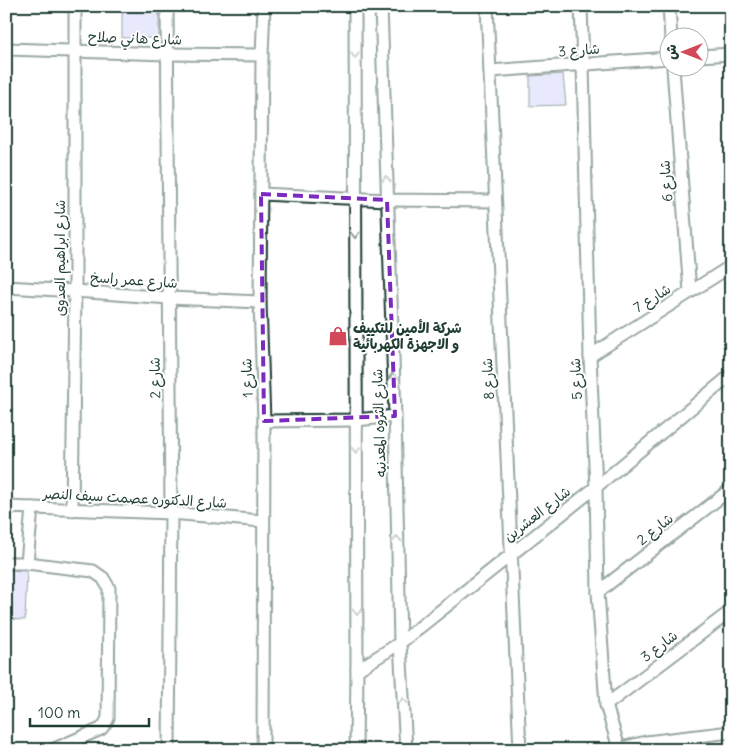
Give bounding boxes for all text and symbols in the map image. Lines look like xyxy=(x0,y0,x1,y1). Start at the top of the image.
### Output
street label: شارع هاني صلاح xyxy=(88,27,182,53)
north arrow xyxy=(660,28,710,78)
street label: شارع 3 xyxy=(558,40,600,61)
text: ش xyxy=(662,44,680,60)
one-way arrow xyxy=(350,52,360,59)
street label: شارع 6 xyxy=(656,159,677,202)
one-way arrow xyxy=(381,175,392,183)
street label: شارع ابراهيم العدوى xyxy=(51,200,71,316)
one-way arrow xyxy=(350,232,360,239)
street label: شارع عمر راسخ xyxy=(90,268,178,293)
street label: شارع 7 xyxy=(630,280,674,317)
place label: شركة الأمين للتكييف و الاجهزة الكهربائية xyxy=(353,318,462,353)
shop icon: شركة الأمين للتكييف و الاجهزة الكهربائية xyxy=(327,325,349,347)
street label: شارع 2 xyxy=(146,357,165,399)
street label: شارع 1 xyxy=(237,358,258,398)
street label: شارع 8 xyxy=(478,358,499,400)
street label: شارع 5 xyxy=(566,358,587,400)
street label: شارع الثروه المعدنيه xyxy=(368,368,391,477)
one-way arrow xyxy=(388,372,398,380)
one-way arrow xyxy=(351,446,361,454)
street label: شارع العشرين xyxy=(500,482,575,546)
street label: شارع الدكتوره عصمت سيف النصر xyxy=(42,484,227,513)
street label: شارع 2 xyxy=(633,509,677,550)
one-way arrow xyxy=(392,534,402,542)
one-way arrow xyxy=(352,609,362,617)
street label: شارع 3 xyxy=(637,626,682,667)
scale bar xyxy=(30,696,149,728)
one-way arrow xyxy=(398,697,409,705)
text: 100 m xyxy=(38,703,80,722)

